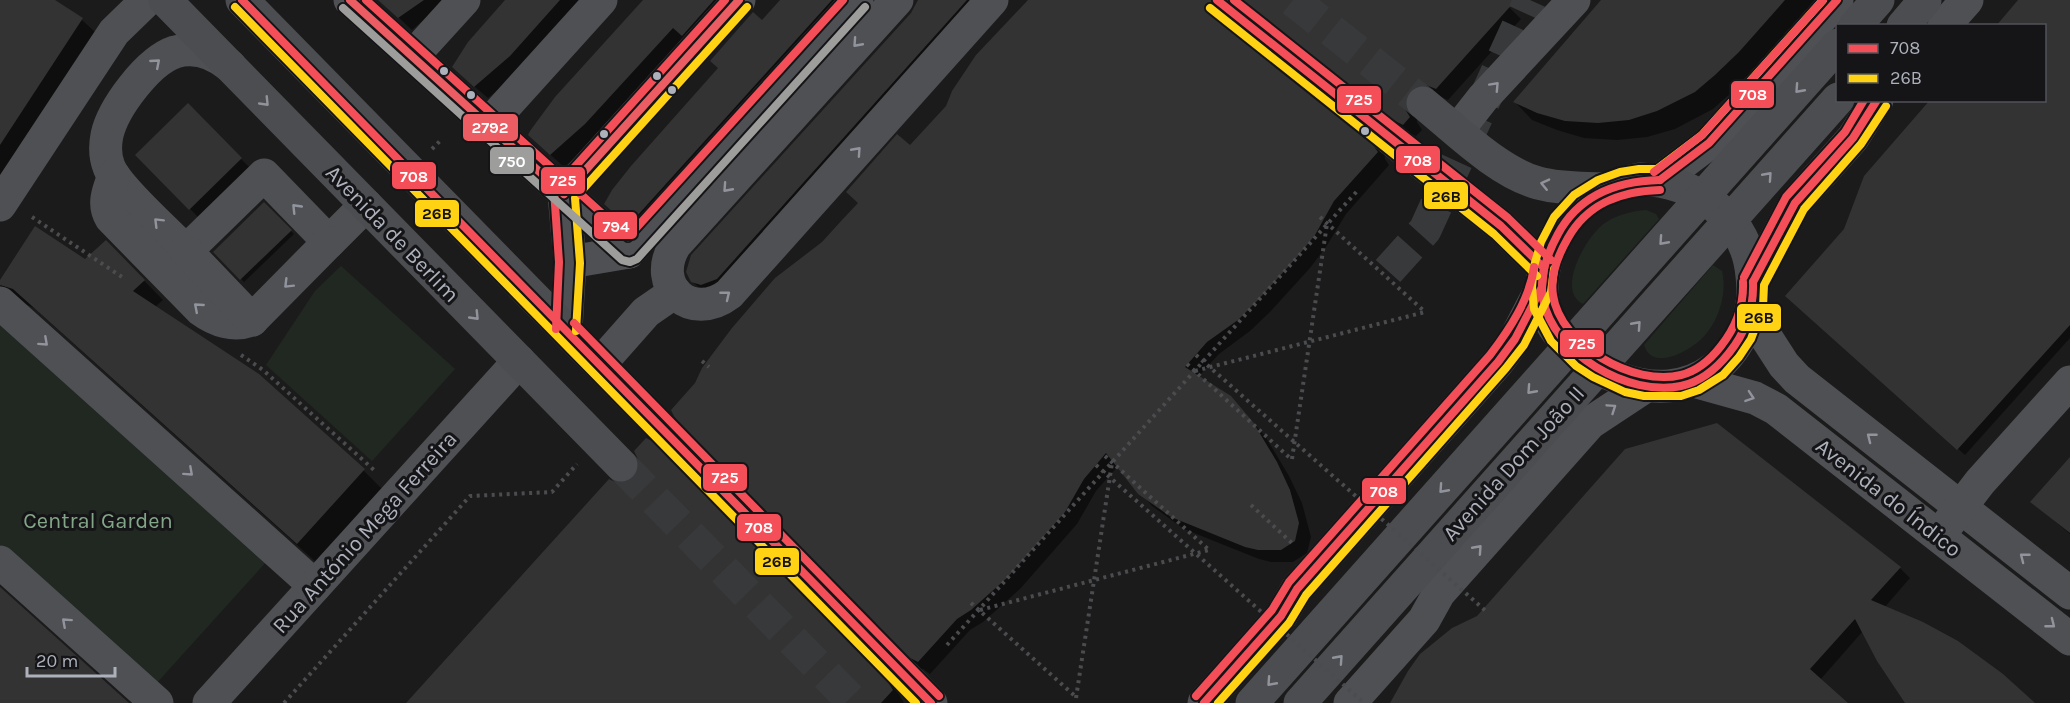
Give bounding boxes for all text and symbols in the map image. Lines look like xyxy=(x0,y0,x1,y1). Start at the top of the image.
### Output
legend xyxy=(1836,24,2046,102)
one-way arrow xyxy=(853,37,864,47)
text: 708 xyxy=(1890,37,1920,59)
one-way arrow xyxy=(149,60,160,71)
unlabelled marker xyxy=(438,65,450,77)
text: 26B xyxy=(1890,67,1922,89)
unlabelled marker xyxy=(651,70,663,82)
line badge: 708 xyxy=(1730,80,1775,109)
one-way arrow xyxy=(1795,82,1806,93)
one-way arrow xyxy=(1488,83,1499,93)
unlabelled marker xyxy=(666,84,678,96)
line badge: 725 xyxy=(1336,85,1382,114)
text: 708 xyxy=(1739,85,1767,104)
unlabelled marker xyxy=(465,89,477,101)
text: 725 xyxy=(1346,90,1372,109)
one-way arrow xyxy=(258,94,269,105)
line badge: 2792 xyxy=(462,113,519,142)
text: 2792 xyxy=(471,118,509,137)
unlabelled marker xyxy=(1359,125,1371,137)
unlabelled marker xyxy=(598,128,610,140)
line badge: 708 xyxy=(1395,145,1441,174)
line badge: 750 xyxy=(489,146,535,175)
one-way arrow xyxy=(850,147,861,158)
text: 708 xyxy=(1404,151,1432,170)
text: 750 xyxy=(498,152,526,171)
street label: Avenida de Berlim xyxy=(320,160,464,308)
line badge: 708 xyxy=(391,161,437,190)
line badge: 725 xyxy=(540,166,586,195)
text: 708 xyxy=(400,167,428,186)
text: 725 xyxy=(550,171,576,190)
one-way arrow xyxy=(1761,173,1772,183)
one-way arrow xyxy=(1541,179,1551,192)
one-way arrow xyxy=(723,181,734,192)
line badge: 26B xyxy=(1423,181,1469,210)
text: 26B xyxy=(1431,187,1461,206)
line badge: 26B xyxy=(414,199,460,228)
one-way arrow xyxy=(292,204,303,215)
text: 26B xyxy=(422,204,452,223)
line badge: 794 xyxy=(593,211,638,240)
text: 794 xyxy=(602,217,630,236)
one-way arrow xyxy=(154,219,165,229)
one-way arrow xyxy=(1659,235,1670,245)
one-way arrow xyxy=(284,276,295,287)
one-way arrow xyxy=(719,291,730,302)
one-way arrow xyxy=(194,303,205,314)
line badge: 26B xyxy=(1736,303,1782,332)
text: 26B xyxy=(1744,308,1774,327)
one-way arrow xyxy=(468,310,479,320)
one-way arrow xyxy=(1630,321,1641,332)
line badge: 725 xyxy=(1559,329,1605,358)
text: 725 xyxy=(1569,334,1595,353)
one-way arrow xyxy=(37,335,47,346)
street label: Avenida Dom João II xyxy=(1437,381,1590,547)
one-way arrow xyxy=(1527,383,1538,394)
one-way arrow xyxy=(1744,390,1755,403)
one-way arrow xyxy=(1606,405,1617,416)
street label: Rua António Mega Ferreira xyxy=(267,426,462,639)
street label: Avenida do Índico xyxy=(1810,432,1967,563)
one-way arrow xyxy=(1866,433,1877,444)
line badge: 725 xyxy=(702,463,748,492)
one-way arrow xyxy=(182,465,192,476)
text: 725 xyxy=(712,468,738,487)
line badge: 708 xyxy=(1361,477,1407,505)
text: 708 xyxy=(1370,482,1398,501)
one-way arrow xyxy=(1439,483,1450,493)
park label: Central Garden xyxy=(23,508,173,534)
line badge: 708 xyxy=(736,513,782,542)
text: 708 xyxy=(745,518,773,537)
one-way arrow xyxy=(1471,545,1482,556)
line badge: 26B xyxy=(754,547,800,576)
text: 26B xyxy=(762,552,792,571)
one-way arrow xyxy=(2020,553,2031,564)
one-way arrow xyxy=(2044,616,2055,627)
one-way arrow xyxy=(63,618,73,629)
scale bar xyxy=(27,640,116,678)
text: 20 m xyxy=(36,650,78,672)
one-way arrow xyxy=(1332,655,1343,666)
one-way arrow xyxy=(1267,675,1278,686)

